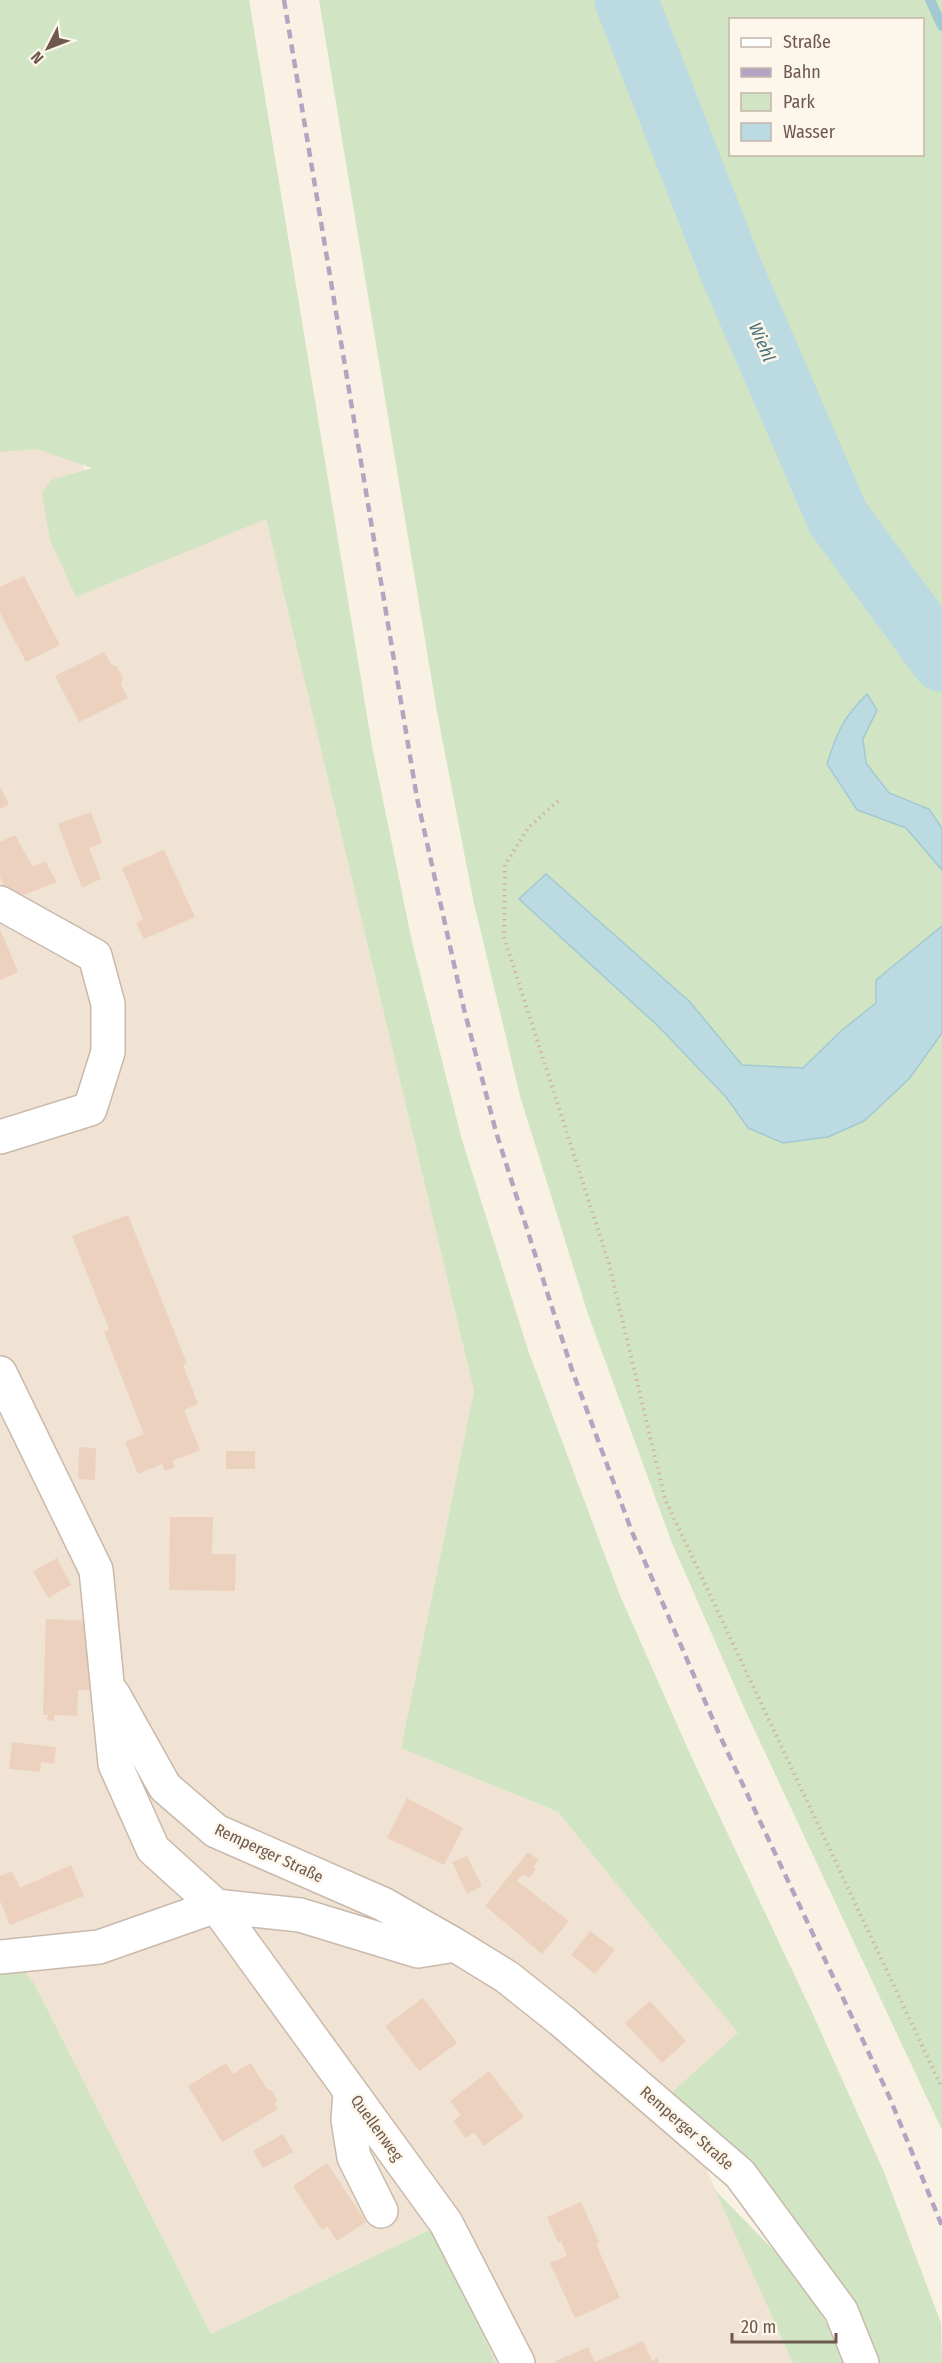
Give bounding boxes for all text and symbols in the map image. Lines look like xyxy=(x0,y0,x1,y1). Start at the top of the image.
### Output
north arrow xyxy=(18,18,78,78)
legend xyxy=(729,18,924,156)
text: Straße xyxy=(783,31,831,53)
text: N xyxy=(27,48,47,68)
text: Bahn xyxy=(783,61,821,83)
text: Park xyxy=(783,91,816,113)
text: Wasser xyxy=(783,121,836,143)
water label: Wiehl xyxy=(744,319,780,365)
street label: Remperger Straße xyxy=(212,1820,326,1886)
street label: Remperger Straße xyxy=(636,2082,738,2174)
street label: Quellenweg xyxy=(347,2091,408,2165)
scale bar xyxy=(732,2306,836,2344)
text: 20 m xyxy=(741,2316,776,2338)

